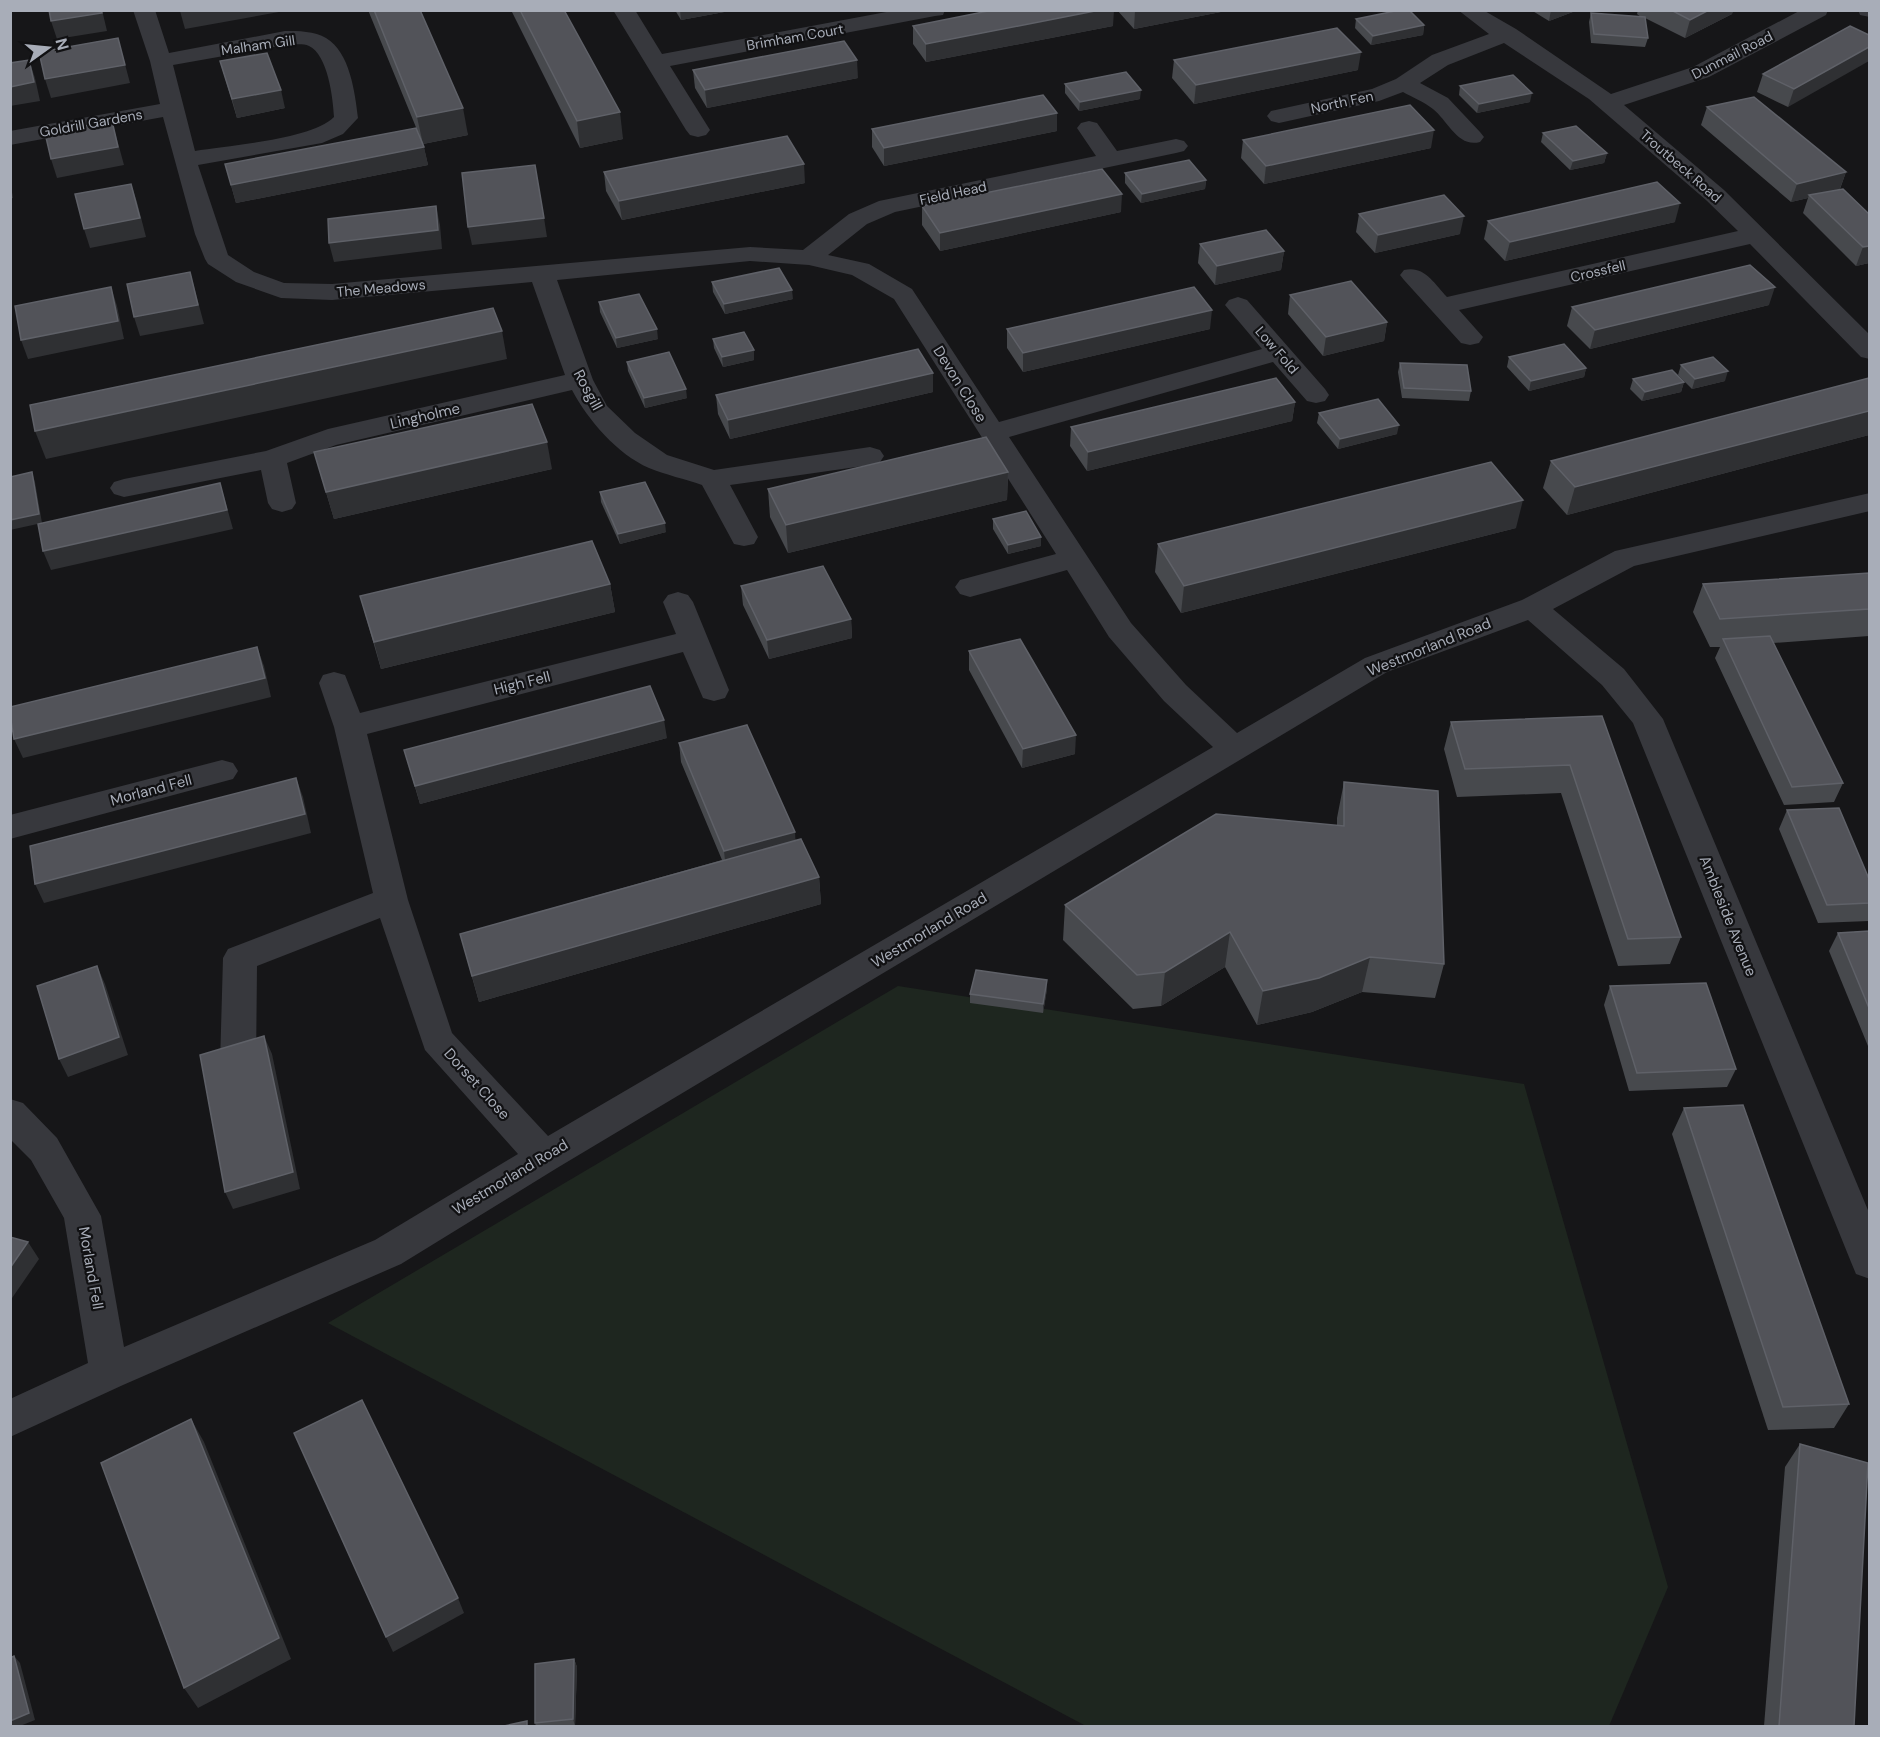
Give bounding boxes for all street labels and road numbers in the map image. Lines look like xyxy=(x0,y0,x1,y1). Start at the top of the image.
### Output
street label: Brimham Court xyxy=(745,20,845,54)
street label: Dunmail Road xyxy=(1688,27,1776,83)
street label: Malham Gill xyxy=(220,31,296,59)
street label: North Fen xyxy=(1309,87,1375,117)
street label: Goldrill Gardens xyxy=(38,105,144,141)
street label: Troutbeck Road xyxy=(1637,126,1725,206)
street label: Field Head xyxy=(918,177,988,209)
street label: Crossfell xyxy=(1569,256,1627,286)
street label: The Meadows xyxy=(336,275,426,301)
street label: Low Fold xyxy=(1252,323,1302,377)
street label: Devon Close xyxy=(929,342,991,426)
street label: Rosgill xyxy=(569,366,607,414)
street label: Lingholme xyxy=(388,398,462,434)
street label: Westmorland Road xyxy=(1364,613,1494,681)
street label: High Fell xyxy=(492,666,552,700)
street label: Morland Fell xyxy=(108,770,194,810)
street label: Ambleside Avenue xyxy=(1695,853,1761,979)
street label: Westmorland Road xyxy=(867,888,991,972)
street label: Dorset Close xyxy=(440,1044,514,1124)
street label: Westmorland Road xyxy=(448,1135,572,1219)
street label: Morland Fell xyxy=(74,1225,108,1311)

